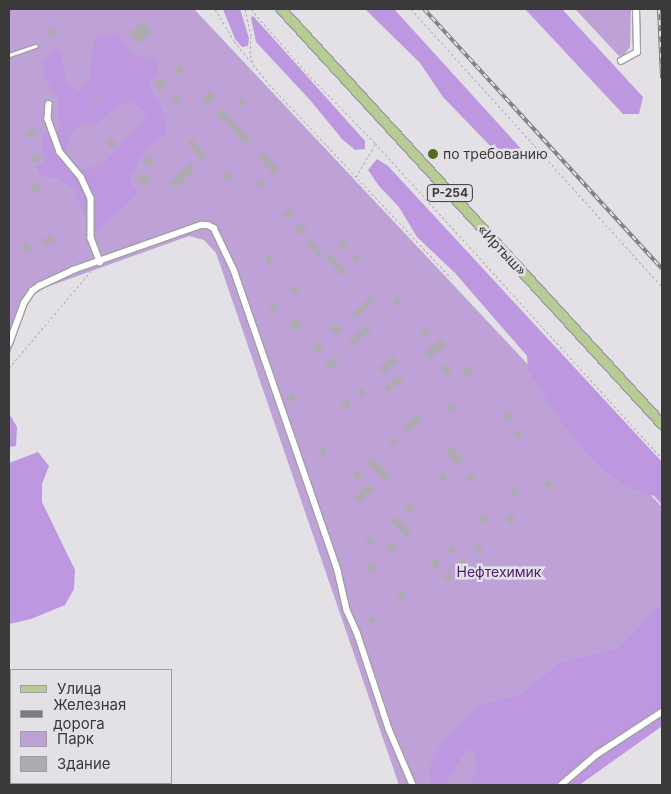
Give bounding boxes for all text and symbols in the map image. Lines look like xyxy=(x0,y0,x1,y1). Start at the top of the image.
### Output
place label: по требованию xyxy=(443,146,548,162)
marker: по требованию xyxy=(427,148,439,160)
road number: Р-254 xyxy=(426,184,474,202)
street label: «Иртыш» xyxy=(474,221,530,279)
park label: Нефтехимик xyxy=(457,564,541,580)
legend xyxy=(10,669,172,784)
text: Улица xyxy=(57,679,101,698)
text: Железная дорога xyxy=(53,695,126,733)
text: Парк xyxy=(57,729,94,748)
text: Здание xyxy=(57,754,111,773)

